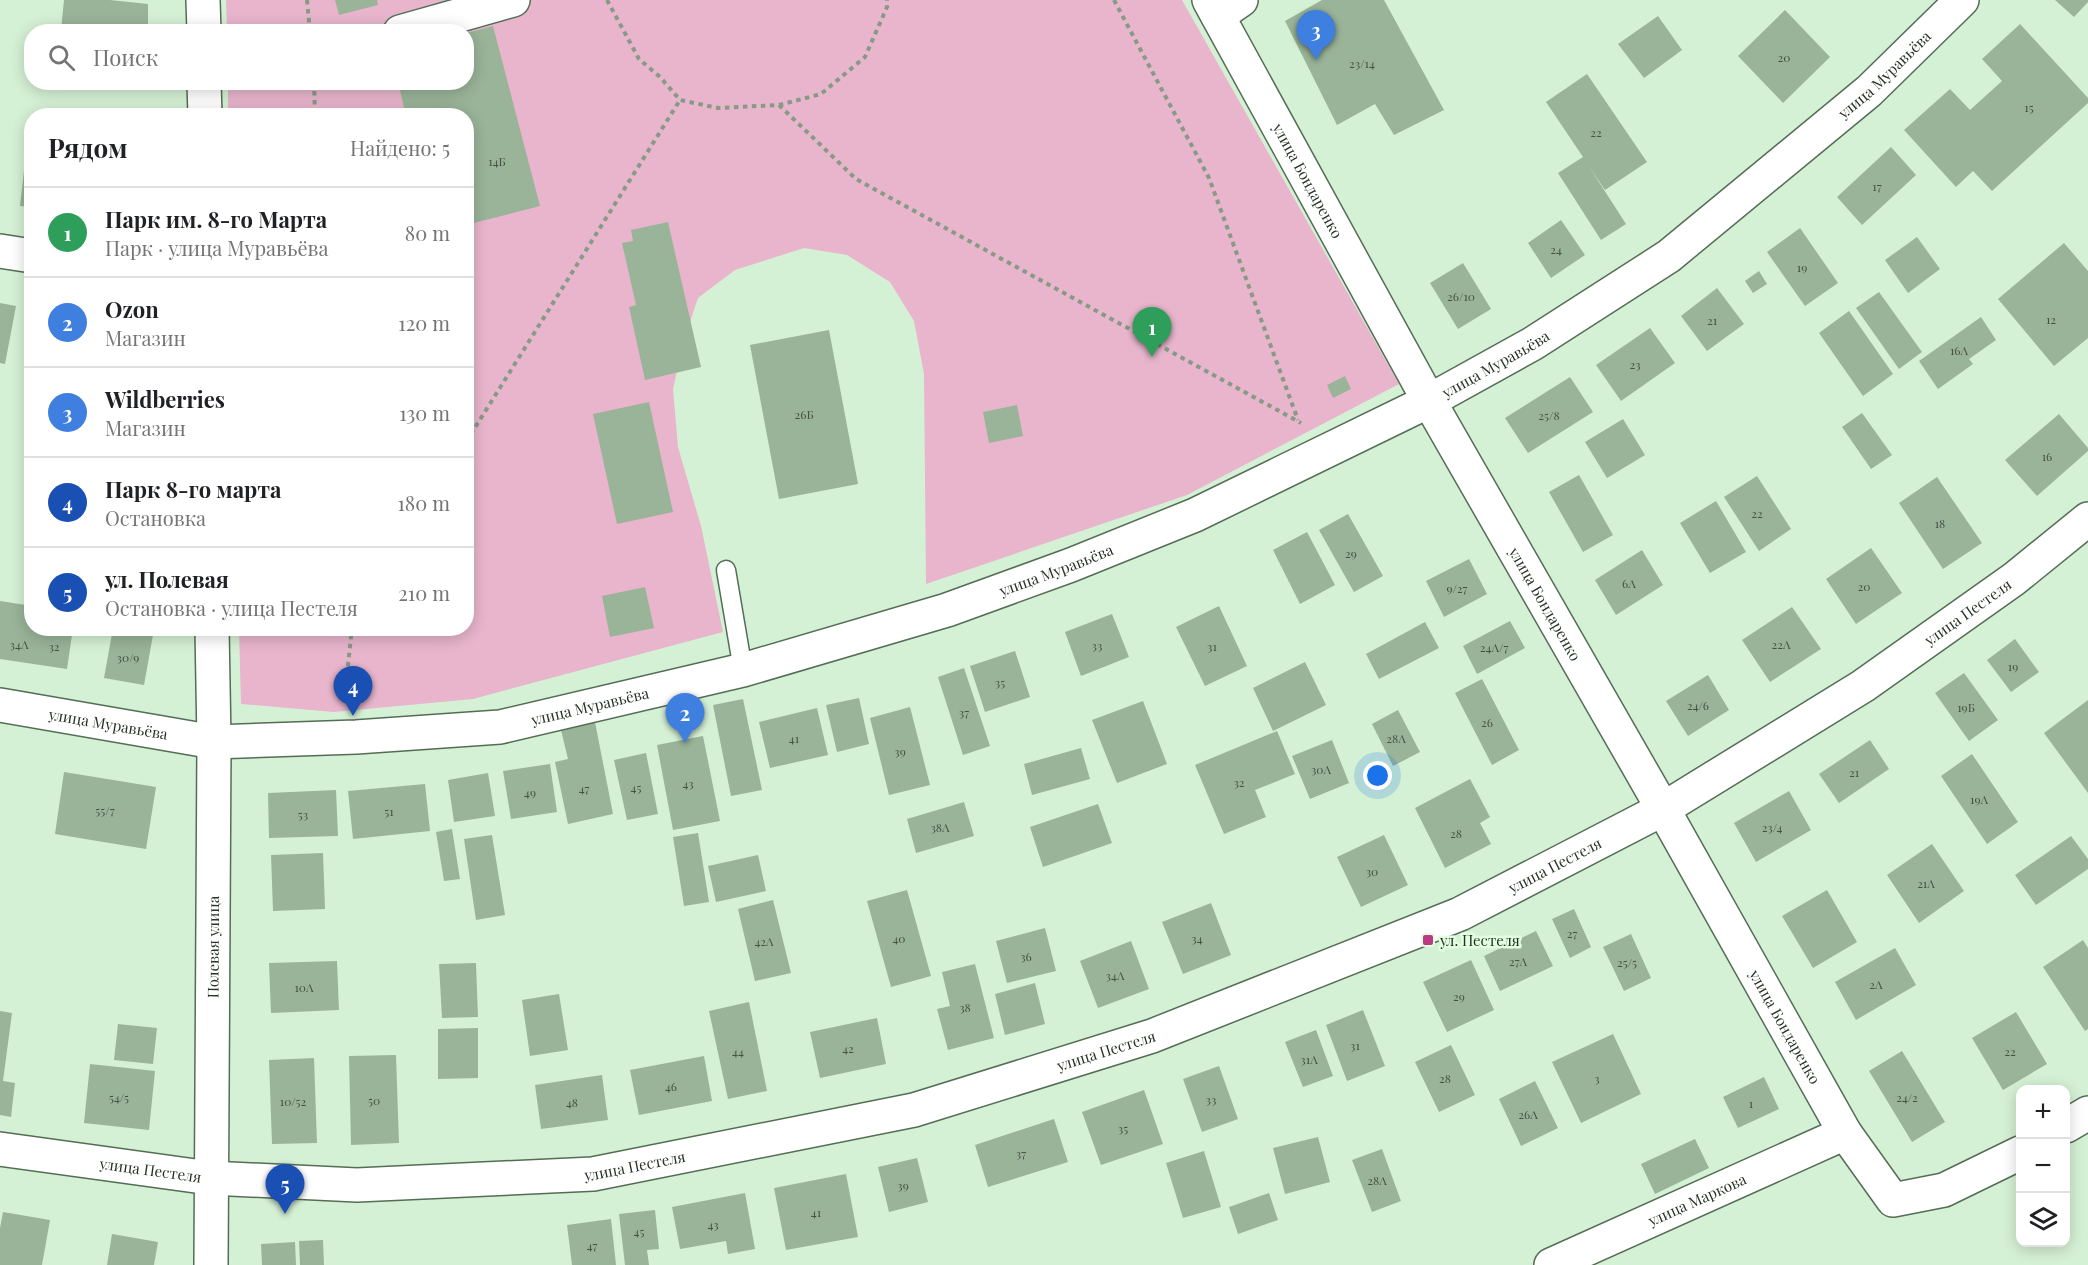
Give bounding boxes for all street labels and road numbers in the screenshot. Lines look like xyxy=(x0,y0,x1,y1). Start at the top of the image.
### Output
street label: улица Муравьёва xyxy=(1833,26,1935,123)
street label: улица Бондаренко xyxy=(1268,119,1348,242)
street label: улица Муравьёва xyxy=(1437,325,1554,402)
street label: улица Муравьёва xyxy=(995,539,1116,601)
street label: улица Бондаренко xyxy=(1504,543,1586,665)
street label: улица Пестеля xyxy=(1919,574,2015,650)
street label: улица Муравьёва xyxy=(528,682,651,730)
street label: улица Муравьёва xyxy=(46,703,170,744)
street label: улица Пестеля xyxy=(1504,833,1605,898)
street label: Полевая улица xyxy=(203,895,223,998)
street label: улица Бондаренко xyxy=(1745,965,1825,1087)
street label: улица Пестеля xyxy=(1053,1026,1158,1075)
street label: улица Пестеля xyxy=(583,1146,687,1184)
street label: улица Пестеля xyxy=(98,1153,203,1187)
street label: улица Маркова xyxy=(1644,1168,1750,1231)

